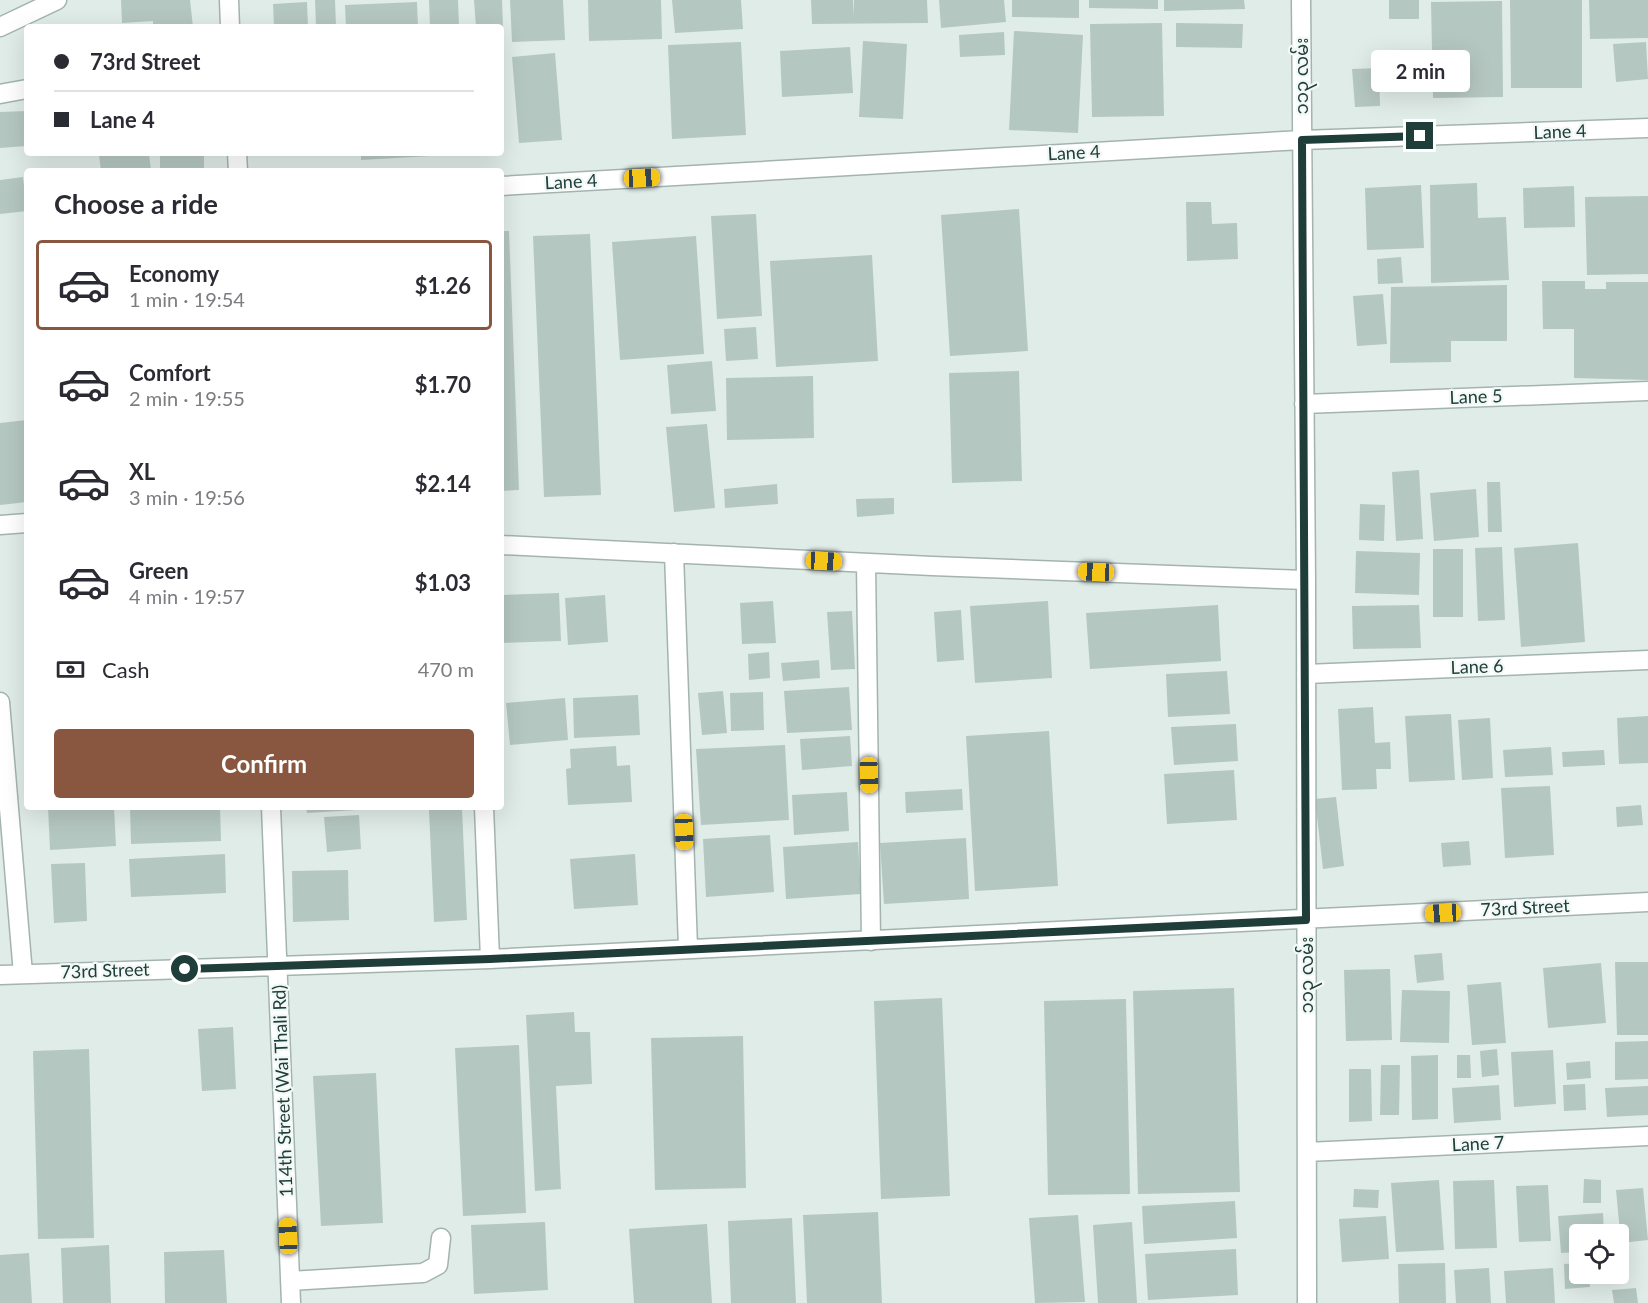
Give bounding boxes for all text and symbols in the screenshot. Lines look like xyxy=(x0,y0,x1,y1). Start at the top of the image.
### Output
street label: ၁၁၃ လမ်း xyxy=(1289,38,1317,114)
text: 73rd Street xyxy=(90,48,200,75)
callout: 2 min xyxy=(1370,49,1470,91)
text: 2 min xyxy=(1396,59,1445,83)
text: Lane 4 xyxy=(90,106,155,133)
street label: Lane 4 xyxy=(1533,119,1587,143)
route end xyxy=(1406,122,1433,149)
street label: Lane 4 xyxy=(1047,140,1101,164)
car xyxy=(624,168,660,188)
street label: Lane 4 xyxy=(544,169,598,193)
text: Choose a ride xyxy=(54,187,218,220)
icon: car xyxy=(57,258,111,312)
text: Economy xyxy=(129,260,219,287)
text: $1.26 xyxy=(415,272,471,299)
text: 1 min · 19:54 xyxy=(129,287,245,311)
icon: car xyxy=(57,357,111,411)
text: Comfort xyxy=(129,359,211,386)
text: $1.70 xyxy=(415,371,471,398)
street label: Lane 5 xyxy=(1449,384,1503,408)
text: 2 min · 19:55 xyxy=(129,386,245,410)
icon: car xyxy=(57,456,111,510)
text: XL xyxy=(129,458,155,485)
text: $2.14 xyxy=(415,470,471,497)
text: 3 min · 19:56 xyxy=(129,485,245,509)
car xyxy=(806,551,842,571)
icon: car xyxy=(57,555,111,609)
text: Green xyxy=(129,557,189,584)
car xyxy=(1078,562,1114,582)
text: $1.03 xyxy=(415,569,471,596)
text: 4 min · 19:57 xyxy=(129,584,245,608)
icon: cash xyxy=(54,653,87,686)
street label: Lane 6 xyxy=(1450,654,1504,678)
text: Cash xyxy=(102,656,149,683)
text: 470 m xyxy=(418,657,474,681)
button: Confirm xyxy=(54,729,474,798)
car xyxy=(860,757,878,793)
car xyxy=(674,814,694,850)
street label: 73rd Street xyxy=(1480,894,1571,920)
car xyxy=(1425,903,1461,923)
street label: ၁၁၃ လမ်း xyxy=(1294,937,1322,1013)
route start xyxy=(171,955,198,982)
street label: 73rd Street xyxy=(60,957,150,983)
street label: 114th Street (Wai Thali Rd) xyxy=(267,984,297,1198)
street label: Lane 7 xyxy=(1451,1131,1505,1155)
car xyxy=(278,1218,298,1254)
map controls xyxy=(1569,1224,1629,1284)
button: locate xyxy=(1569,1224,1629,1284)

